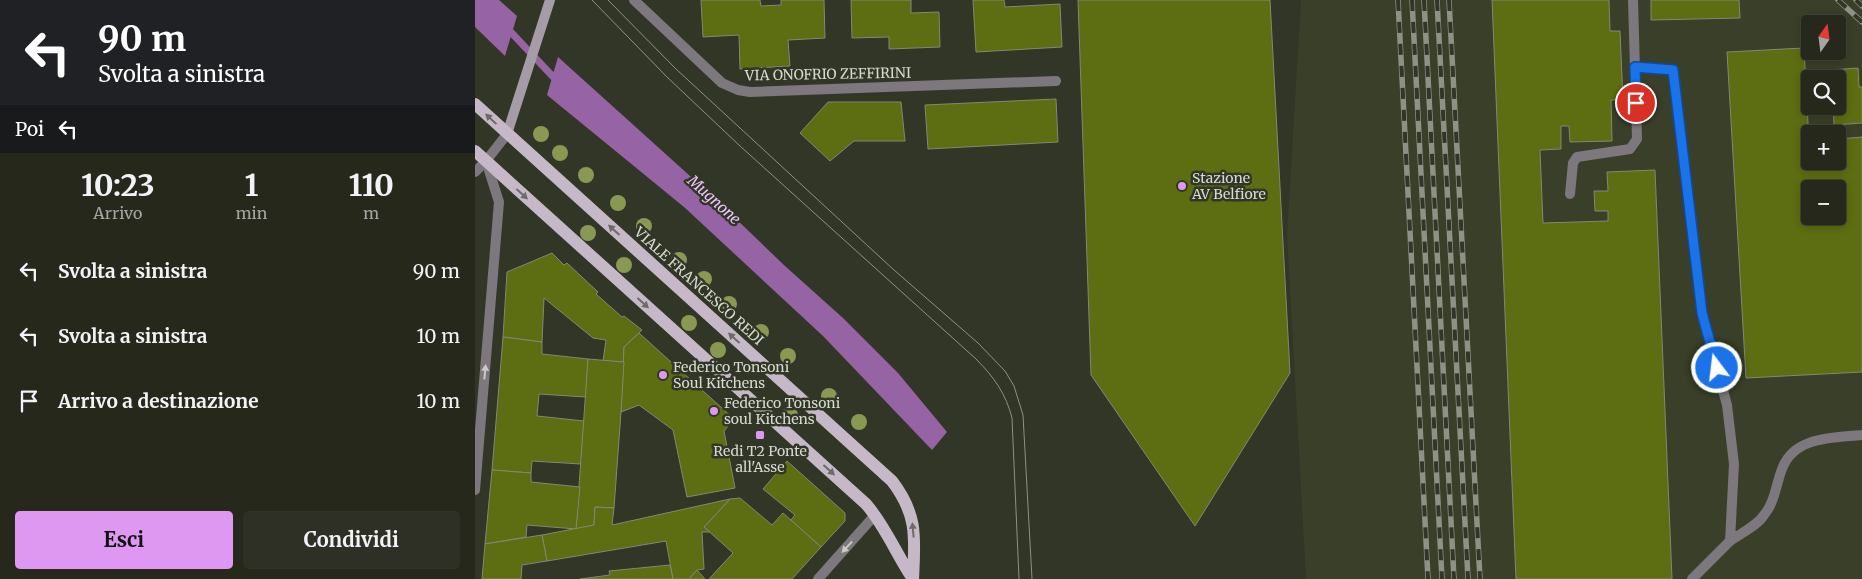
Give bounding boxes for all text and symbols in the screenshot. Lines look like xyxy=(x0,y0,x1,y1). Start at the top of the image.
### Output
north arrow xyxy=(1801,15,1846,60)
map controls xyxy=(1801,15,1846,225)
text: 90 m xyxy=(98,17,186,61)
icon: left xyxy=(15,20,80,85)
text: Svolta a sinistra xyxy=(98,60,265,88)
street label: VIA ONOFRIO ZEFFIRINI xyxy=(744,64,911,84)
button: search xyxy=(1801,70,1846,115)
pin xyxy=(1615,82,1657,124)
icon: arrive xyxy=(1622,89,1650,117)
one-way arrow xyxy=(486,113,498,125)
icon: left xyxy=(54,115,82,143)
text: Poi xyxy=(15,117,44,141)
button: + xyxy=(1801,125,1846,170)
text: 10:23 xyxy=(81,166,155,204)
text: 1 xyxy=(245,166,258,204)
text: 110 xyxy=(348,166,394,204)
place label: Stazione AV Belfiore xyxy=(1191,169,1266,203)
water label: Mugnone xyxy=(683,170,745,229)
marker: Stazione AV Belfiore xyxy=(1176,180,1188,192)
button: − xyxy=(1801,180,1846,225)
one-way arrow xyxy=(516,188,528,200)
text: Arrivo xyxy=(93,203,142,223)
text: min xyxy=(236,203,267,223)
text: m xyxy=(363,203,379,223)
street label: VIALE FRANCESCO REDI xyxy=(630,222,767,349)
one-way arrow xyxy=(608,224,620,236)
icon: left xyxy=(15,257,43,285)
text: Svolta a sinistra xyxy=(58,259,207,283)
text: 90 m xyxy=(413,259,460,283)
one-way arrow xyxy=(636,297,649,308)
icon: left xyxy=(15,322,43,350)
text: Svolta a sinistra xyxy=(58,324,207,348)
text: 10 m xyxy=(417,324,460,348)
one-way arrow xyxy=(728,333,741,344)
position arrow xyxy=(1690,341,1742,393)
place label: Federico Tonsoni Soul Kitchens xyxy=(673,358,790,392)
one-way arrow xyxy=(481,364,489,380)
marker: Federico Tonsoni Soul Kitchens xyxy=(657,369,669,381)
icon: arrive xyxy=(15,387,43,415)
text: Arrivo a destinazione xyxy=(58,389,258,413)
text: 10 m xyxy=(417,389,460,413)
place label: Federico Tonsoni soul Kitchens xyxy=(724,394,841,428)
marker: Federico Tonsoni soul Kitchens xyxy=(708,405,720,417)
marker: Redi T2 Ponte all'Asse xyxy=(754,429,766,441)
place label: Redi T2 Ponte all'Asse xyxy=(713,442,807,476)
one-way arrow xyxy=(822,464,835,475)
button: Esci xyxy=(15,511,233,569)
button: Condividi xyxy=(243,511,460,569)
one-way arrow xyxy=(909,522,917,538)
one-way arrow xyxy=(841,541,853,553)

